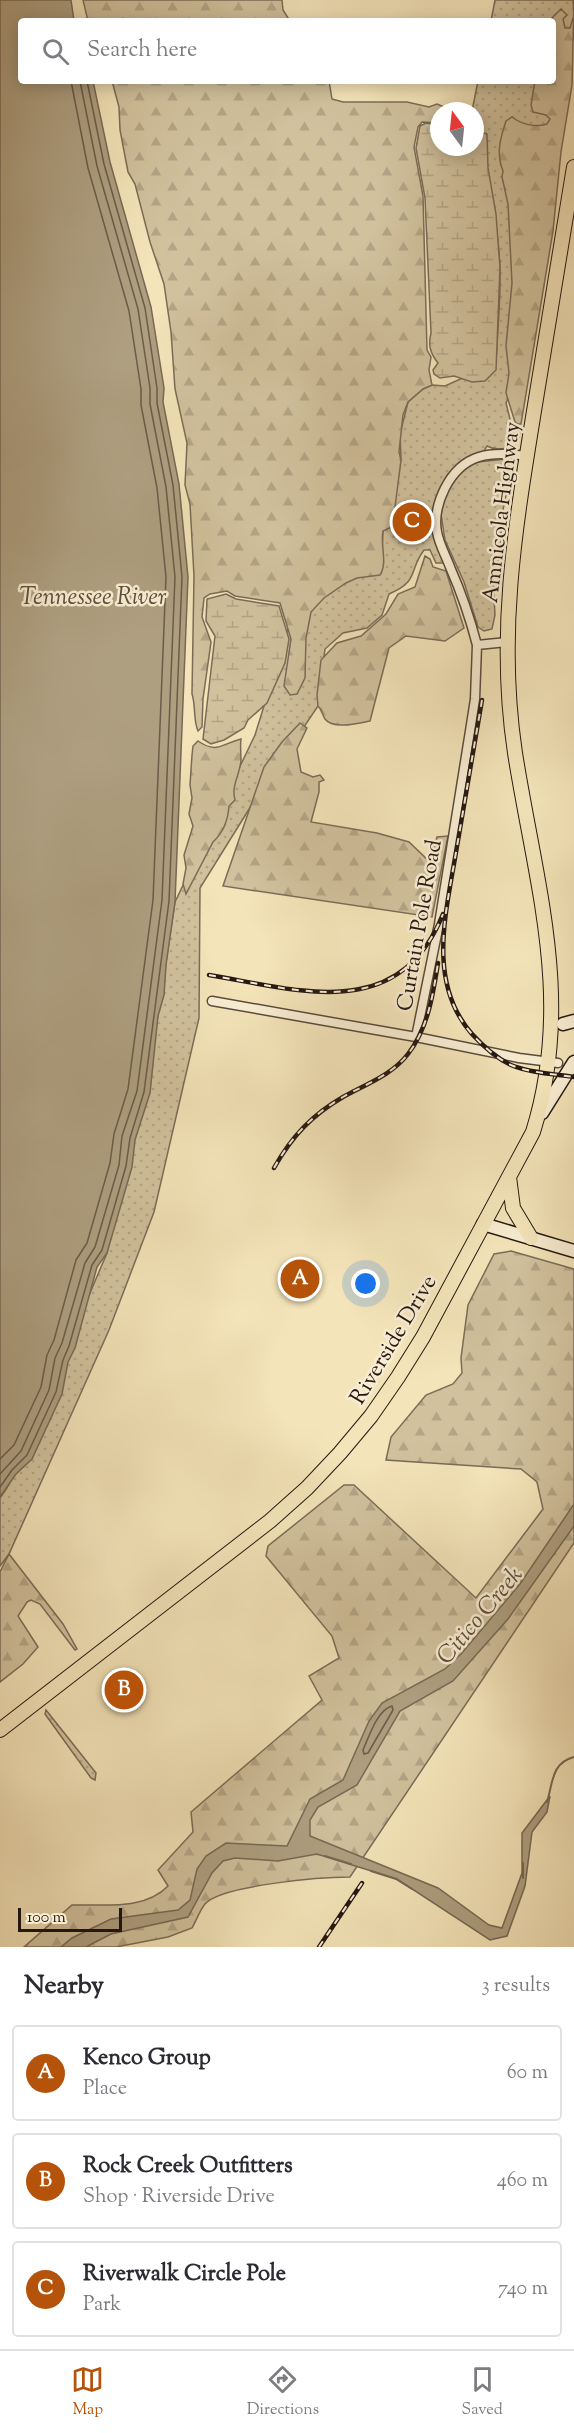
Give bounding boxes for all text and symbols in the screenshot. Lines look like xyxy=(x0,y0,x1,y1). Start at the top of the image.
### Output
search box xyxy=(18,18,556,84)
icon: search xyxy=(39,35,72,68)
text: Search here xyxy=(87,35,197,67)
north arrow xyxy=(430,102,484,156)
street label: Amnicola Highway xyxy=(476,420,530,605)
pin: C xyxy=(392,500,432,544)
water label: Tennessee River xyxy=(20,581,167,615)
street label: Curtain Pole Road xyxy=(390,837,452,1014)
pin: A xyxy=(280,1256,320,1302)
your location xyxy=(351,1269,380,1298)
street label: Riverside Drive xyxy=(343,1270,446,1411)
water label: Citico Creek xyxy=(429,1560,532,1673)
pin: B xyxy=(104,1668,144,1712)
scale bar xyxy=(18,1905,122,1932)
text: 100 m xyxy=(27,1907,66,1930)
text: Nearby xyxy=(24,1968,104,2005)
text: 3 results xyxy=(481,1972,550,2001)
text: Kenco Group xyxy=(83,2043,211,2075)
text: A xyxy=(37,2059,54,2088)
text: 60 m xyxy=(507,2059,548,2088)
text: Place xyxy=(83,2075,127,2104)
text: Rock Creek Outfitters xyxy=(83,2151,293,2183)
text: B xyxy=(39,2167,52,2196)
text: 460 m xyxy=(497,2167,548,2196)
text: Shop · Riverside Drive xyxy=(83,2183,275,2212)
text: Riverwalk Circle Pole xyxy=(83,2259,286,2291)
text: C xyxy=(37,2275,54,2304)
text: 740 m xyxy=(498,2275,548,2304)
text: Park xyxy=(83,2291,121,2320)
tab: Map xyxy=(71,2363,104,2422)
tab: Directions xyxy=(247,2363,319,2422)
tab: Saved xyxy=(462,2363,503,2422)

